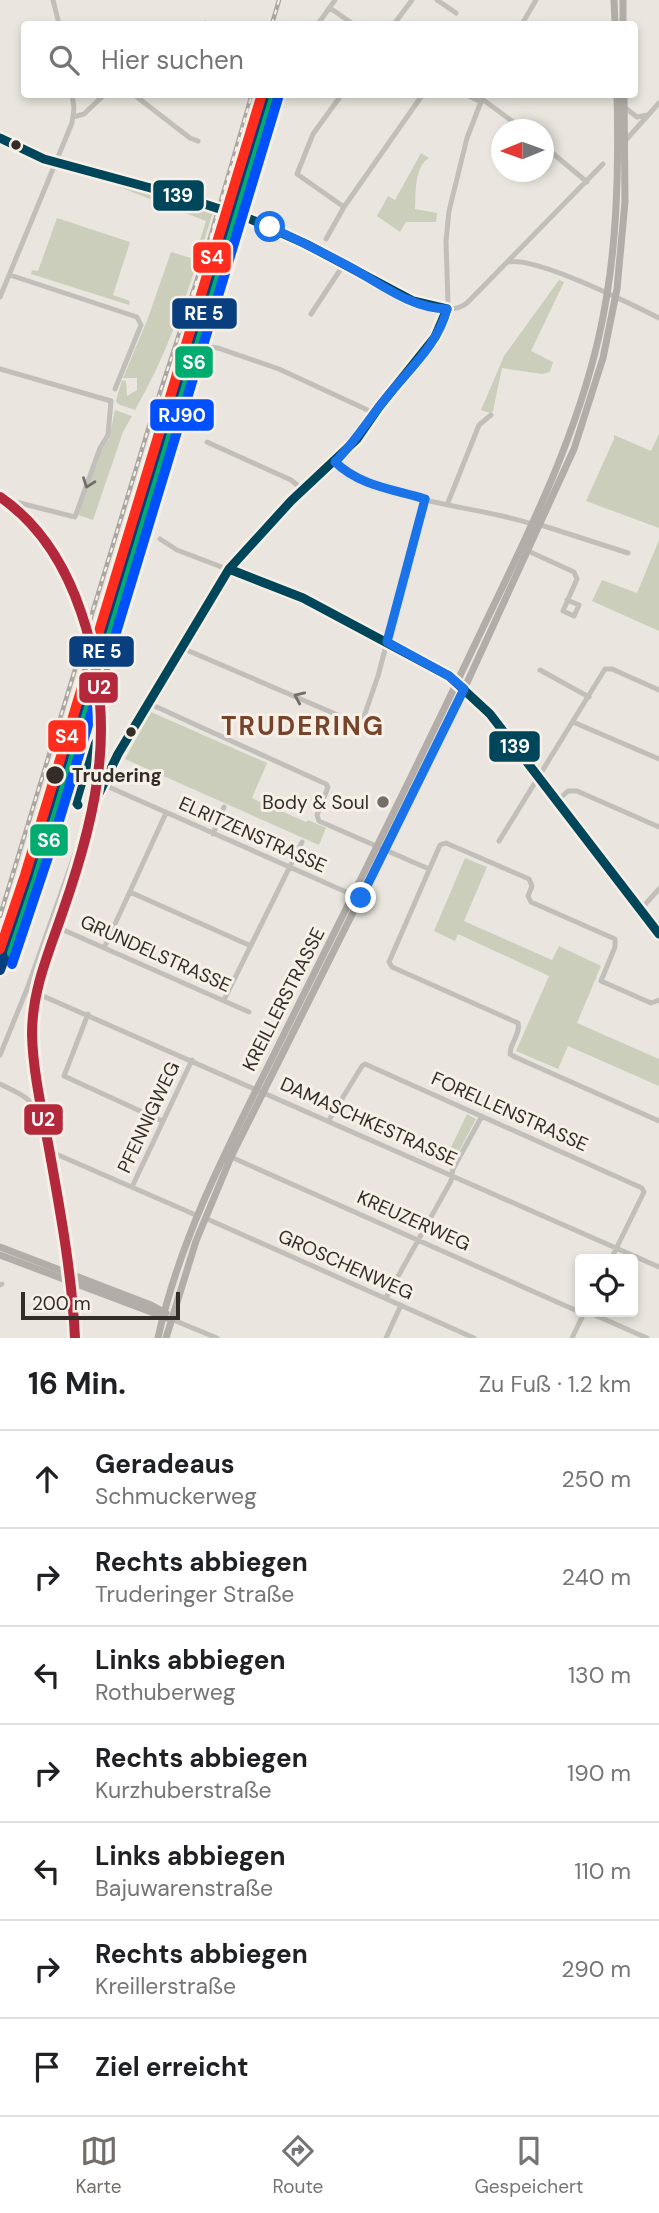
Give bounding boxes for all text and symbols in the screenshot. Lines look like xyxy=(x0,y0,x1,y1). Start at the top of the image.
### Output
search box xyxy=(21,21,638,98)
icon: search xyxy=(45,41,83,79)
text: Hier suchen xyxy=(101,43,244,77)
north arrow xyxy=(491,119,554,182)
unlabelled marker xyxy=(9,138,23,152)
line badge: 139 xyxy=(152,179,205,212)
text: 139 xyxy=(163,183,193,208)
route start xyxy=(254,211,285,242)
line badge: S4 xyxy=(192,241,232,274)
text: S4 xyxy=(200,245,224,270)
line badge: RE 5 xyxy=(171,297,238,330)
text: RE 5 xyxy=(184,301,224,326)
line badge: S6 xyxy=(174,345,214,379)
text: S6 xyxy=(182,350,206,375)
line badge: RJ90 xyxy=(149,398,215,432)
text: RJ90 xyxy=(158,403,206,428)
one-way arrow xyxy=(82,476,96,488)
line badge: RE 5 xyxy=(68,635,135,668)
text: RE 5 xyxy=(82,639,122,664)
line badge: U2 xyxy=(78,671,119,704)
text: U2 xyxy=(87,675,111,700)
one-way arrow xyxy=(293,692,305,706)
district label: TRUDERING xyxy=(221,709,385,743)
line badge: S4 xyxy=(47,719,87,753)
text: S4 xyxy=(55,724,79,749)
unlabelled marker xyxy=(124,725,138,739)
line badge: 139 xyxy=(488,730,541,763)
text: 139 xyxy=(500,734,530,759)
place label: Trudering xyxy=(72,763,162,788)
marker: Trudering xyxy=(44,764,66,786)
place label: Body & Soul xyxy=(262,790,369,815)
street label: ELRITZENSTRASSE xyxy=(175,791,331,878)
marker: Body & Soul xyxy=(375,794,391,810)
line badge: S6 xyxy=(29,823,69,857)
text: S6 xyxy=(37,828,61,853)
route end xyxy=(345,882,376,913)
street label: GRUNDELSTRASSE xyxy=(76,909,235,998)
street label: KREILLERSTRASSE xyxy=(237,923,330,1075)
street label: PFENNIGWEG xyxy=(112,1057,185,1177)
street label: FORELLENSTRASSE xyxy=(428,1066,592,1157)
street label: DAMASCHKESTRASSE xyxy=(277,1071,461,1172)
line badge: U2 xyxy=(23,1103,64,1136)
text: U2 xyxy=(31,1107,55,1132)
street label: KREUZERWEG xyxy=(353,1184,474,1256)
street label: GROSCHENWEG xyxy=(274,1223,417,1305)
map controls xyxy=(575,1254,638,1317)
button: locate xyxy=(575,1254,638,1317)
scale bar xyxy=(21,1289,180,1321)
text: 200 m xyxy=(32,1291,91,1316)
text: 16 Min. xyxy=(28,1364,126,1403)
text: Zu Fuß · 1.2 km xyxy=(479,1369,631,1399)
text: Geradeaus xyxy=(95,1447,235,1481)
icon: ahead xyxy=(28,1460,66,1498)
text: 250 m xyxy=(561,1464,631,1494)
text: Schmuckerweg xyxy=(95,1481,257,1511)
text: Rechts abbiegen xyxy=(95,1545,308,1579)
icon: right xyxy=(28,1558,66,1596)
text: 240 m xyxy=(562,1562,631,1592)
text: Truderinger Straße xyxy=(95,1579,294,1609)
text: Links abbiegen xyxy=(95,1643,285,1677)
icon: left xyxy=(28,1656,66,1694)
text: 130 m xyxy=(568,1660,631,1690)
text: Rothuberweg xyxy=(95,1677,235,1707)
text: Rechts abbiegen xyxy=(95,1741,308,1775)
icon: right xyxy=(28,1754,66,1792)
text: 190 m xyxy=(567,1758,631,1788)
text: Kurzhuberstraße xyxy=(95,1775,272,1805)
text: Links abbiegen xyxy=(95,1839,285,1873)
icon: left xyxy=(28,1852,66,1890)
text: 110 m xyxy=(574,1856,631,1886)
text: Bajuwarenstraße xyxy=(95,1873,273,1903)
text: Rechts abbiegen xyxy=(95,1937,308,1971)
icon: right xyxy=(28,1950,66,1988)
text: 290 m xyxy=(561,1954,631,1984)
text: Kreillerstraße xyxy=(95,1971,236,2001)
icon: arrive xyxy=(28,2048,66,2086)
text: Ziel erreicht xyxy=(95,2050,248,2084)
tab: Karte xyxy=(76,2132,122,2199)
tab: Route xyxy=(273,2132,323,2199)
tab: Gespeichert xyxy=(474,2132,583,2199)

